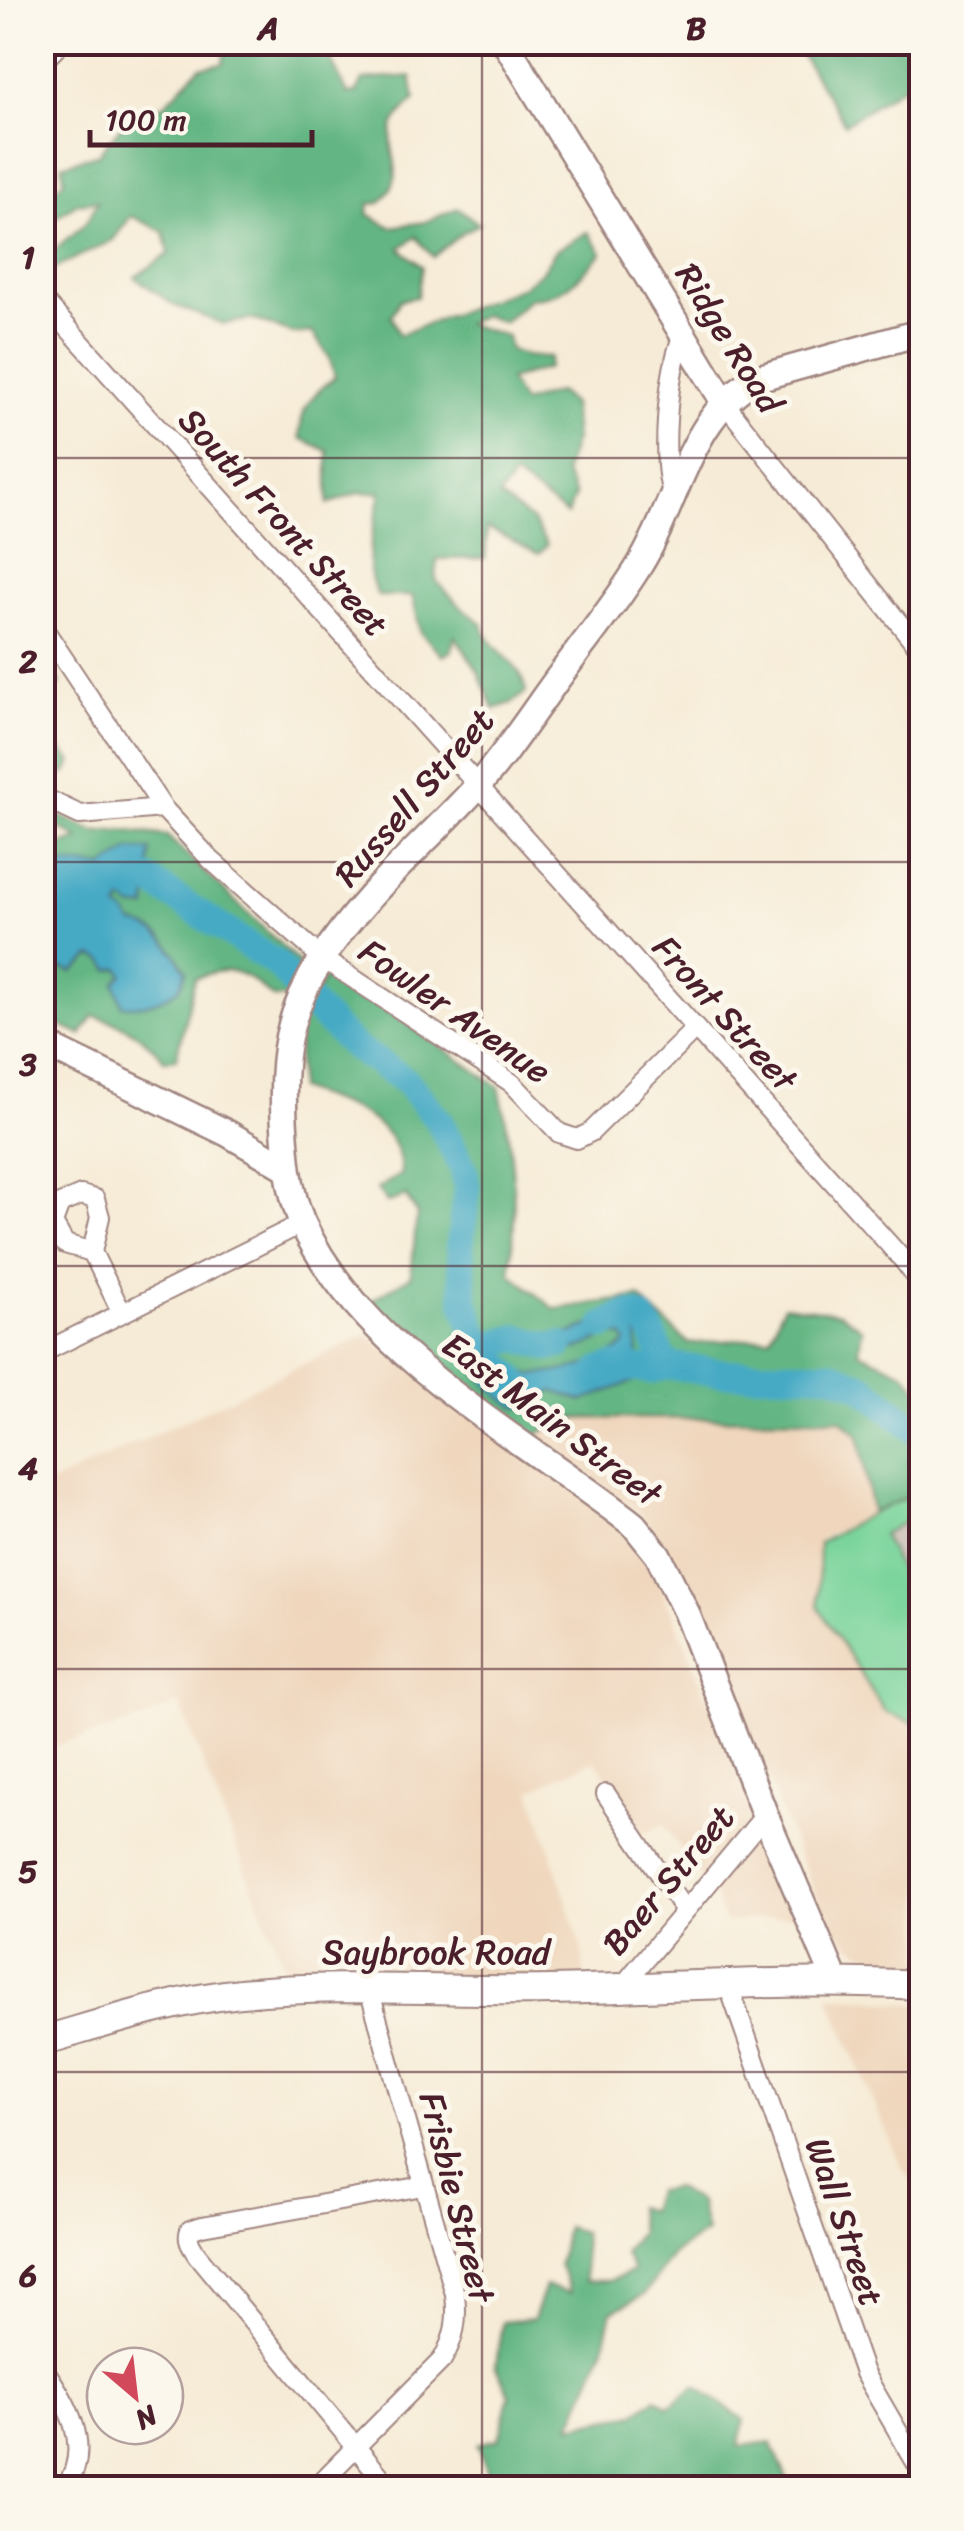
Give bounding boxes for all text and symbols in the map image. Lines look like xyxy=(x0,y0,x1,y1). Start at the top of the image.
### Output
text: A xyxy=(256,0,279,57)
text: B xyxy=(686,0,706,57)
scale bar xyxy=(90,85,312,147)
text: 100 m xyxy=(105,93,187,147)
text: 1 xyxy=(21,229,35,286)
street label: Ridge Road xyxy=(658,250,801,428)
street label: South Front Street xyxy=(163,392,405,652)
text: 2 xyxy=(19,633,38,690)
street label: Russell Street xyxy=(318,693,510,901)
street label: Front Street xyxy=(637,920,815,1108)
street label: Fowler Avenue xyxy=(345,921,565,1101)
text: 3 xyxy=(18,1036,37,1093)
street label: East Main Street xyxy=(428,1315,677,1524)
text: 4 xyxy=(18,1440,38,1497)
street label: Baer Street xyxy=(585,1790,751,1970)
text: 5 xyxy=(18,1843,38,1900)
street label: Saybrook Road xyxy=(322,1921,553,1983)
street label: Frisbie Street xyxy=(401,2085,514,2311)
street label: Wall Street xyxy=(787,2129,903,2315)
text: 6 xyxy=(19,2247,37,2304)
north arrow xyxy=(85,2346,185,2446)
text: N xyxy=(126,2391,167,2444)

